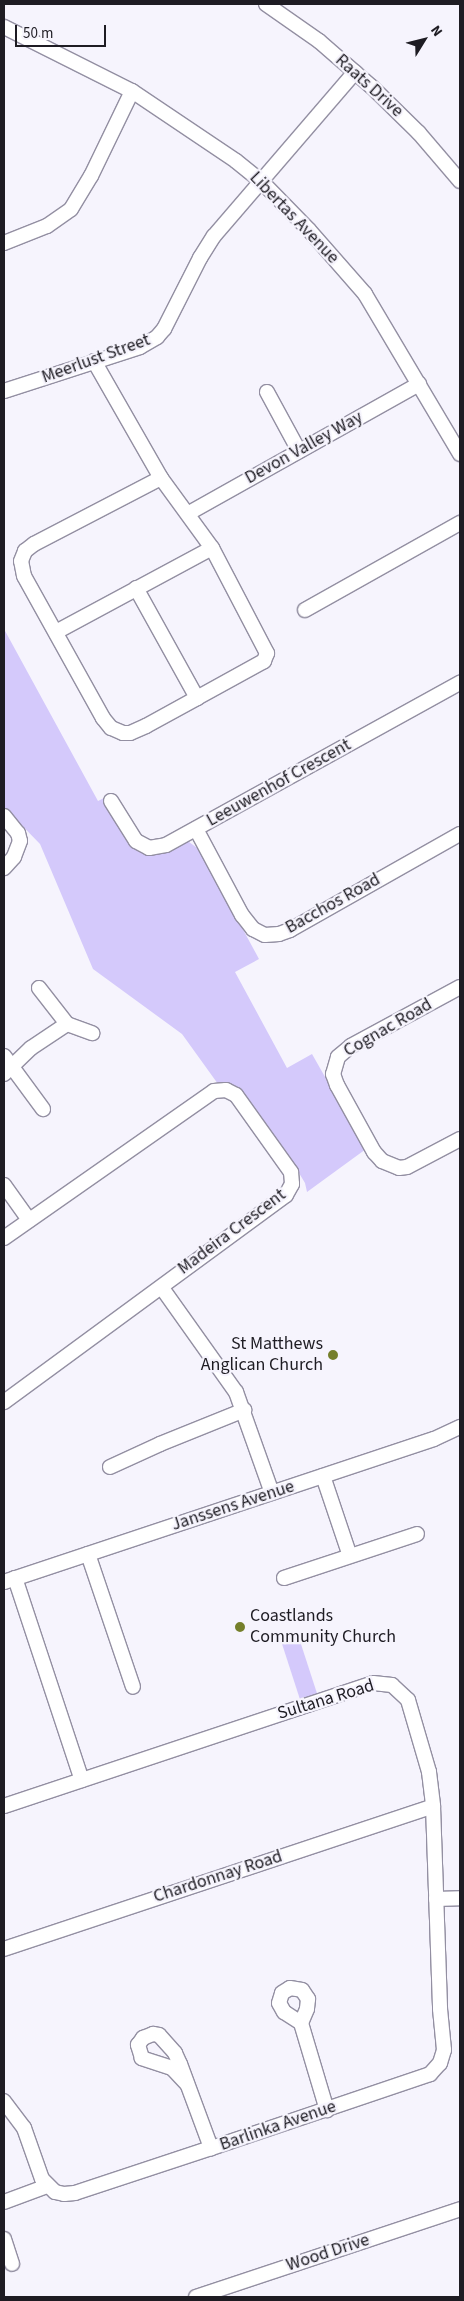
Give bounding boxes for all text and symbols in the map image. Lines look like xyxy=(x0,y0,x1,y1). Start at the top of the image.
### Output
scale bar xyxy=(18,15,109,47)
north arrow xyxy=(399,15,449,65)
text: N xyxy=(425,22,447,41)
text: 50 m xyxy=(23,23,53,44)
street label: Raats Drive xyxy=(331,50,407,122)
street label: Libertas Avenue xyxy=(245,167,343,269)
street label: Meerlust Street xyxy=(39,329,153,389)
street label: Devon Valley Way xyxy=(241,407,367,489)
street label: Leeuwenhof Crescent xyxy=(203,734,355,832)
street label: Bacchos Road xyxy=(282,869,384,939)
street label: Cognac Road xyxy=(340,994,436,1062)
street label: Madeira Crescent xyxy=(174,1184,290,1280)
place label: St Matthews Anglican Church xyxy=(201,1334,323,1376)
marker: St Matthews Anglican Church xyxy=(327,1349,339,1361)
street label: Janssens Avenue xyxy=(169,1476,297,1536)
place label: Coastlands Community Church xyxy=(250,1606,396,1648)
marker: Coastlands Community Church xyxy=(234,1621,246,1633)
street label: Sultana Road xyxy=(275,1675,377,1725)
street label: Chardonnay Road xyxy=(151,1846,285,1908)
street label: Barlinka Avenue xyxy=(217,2096,339,2156)
street label: Wood Drive xyxy=(284,2229,372,2277)

